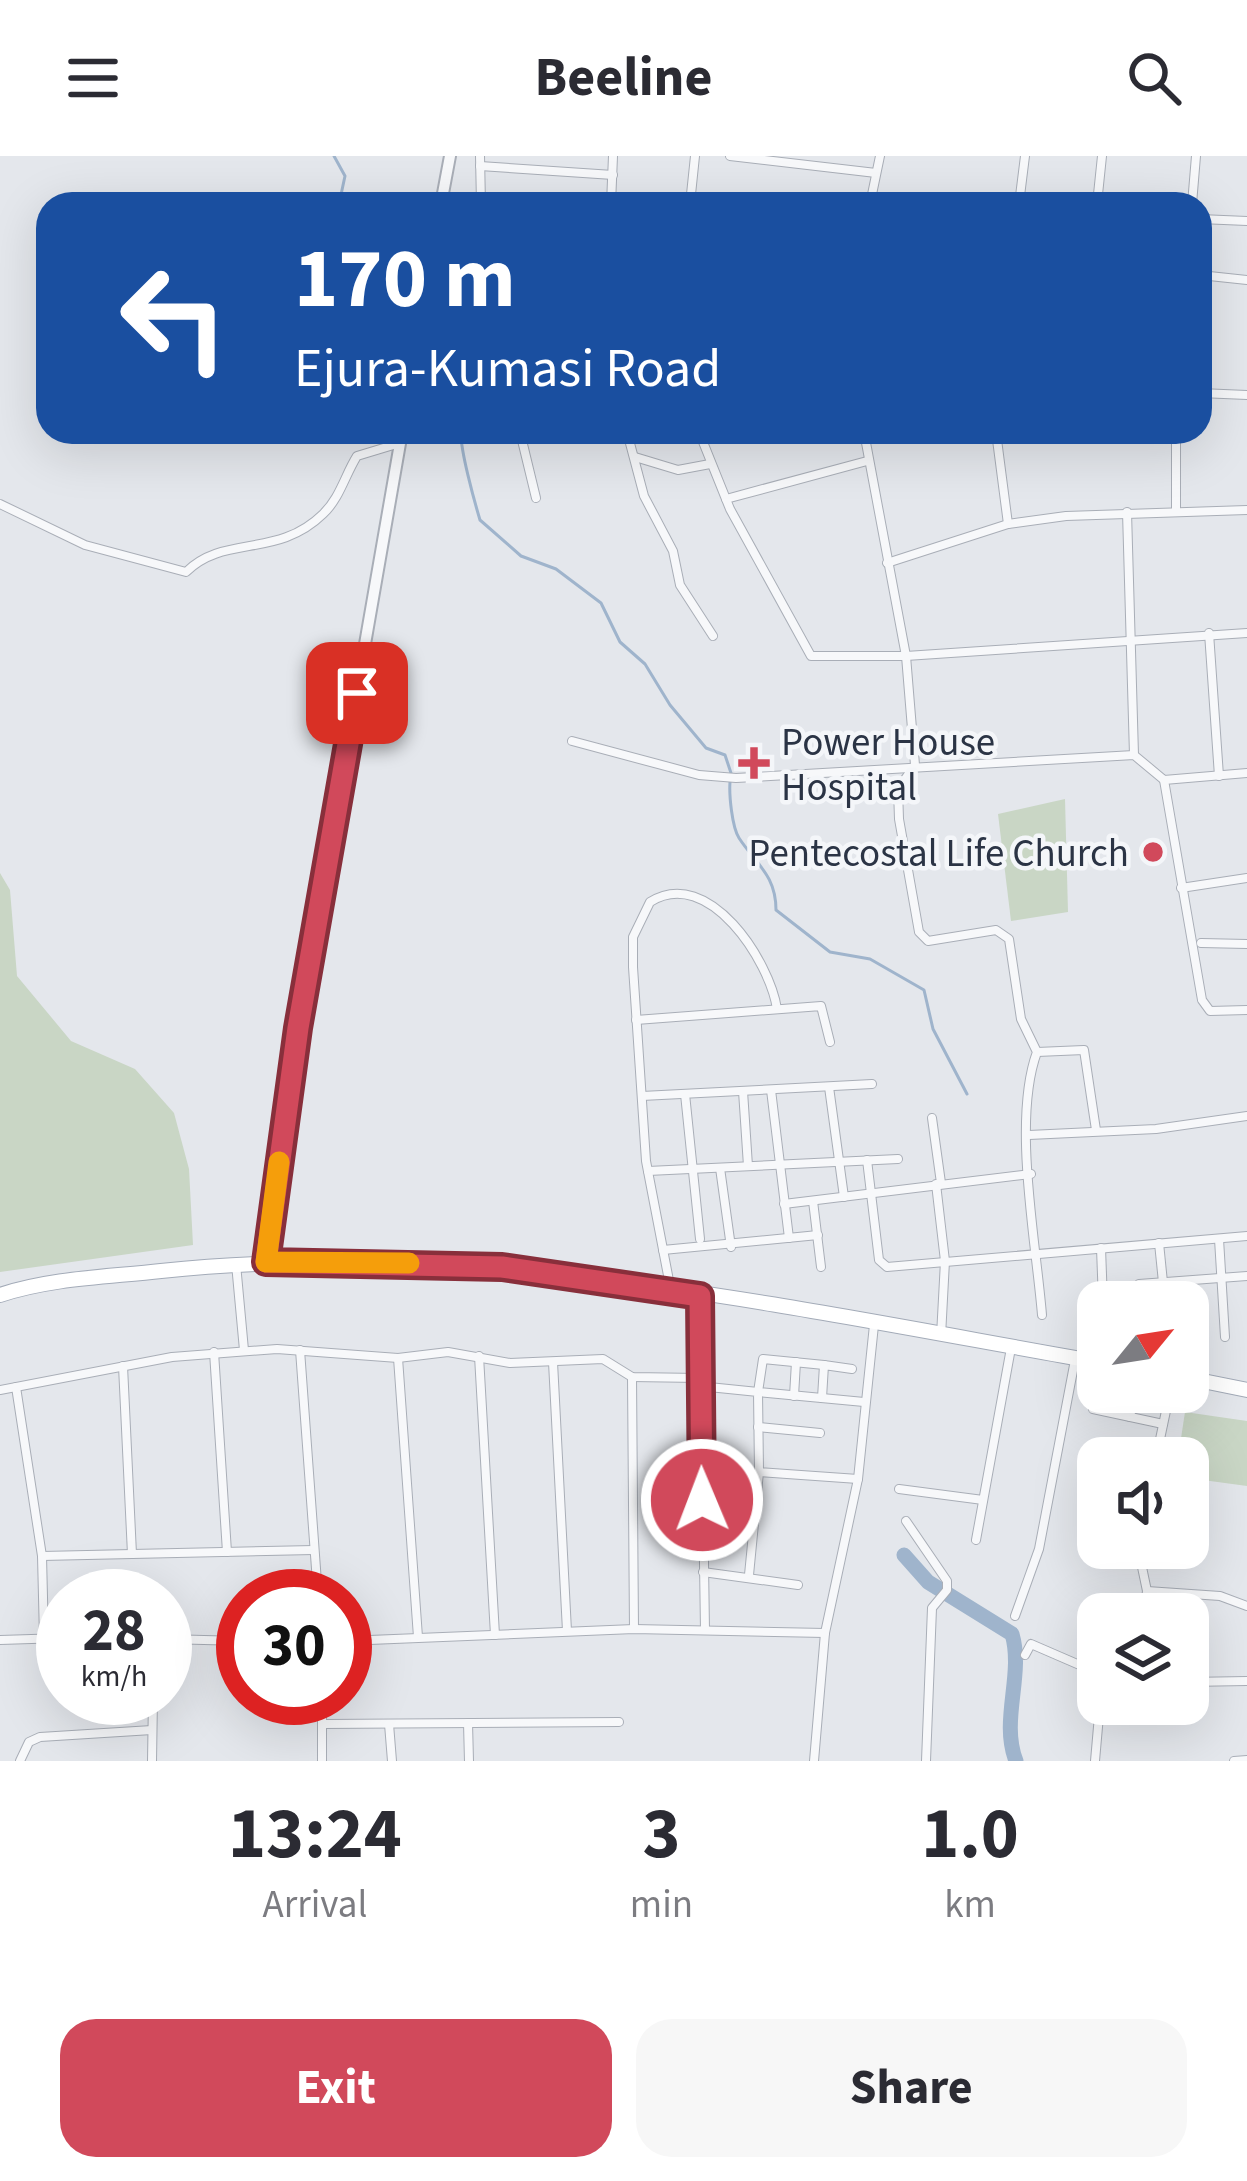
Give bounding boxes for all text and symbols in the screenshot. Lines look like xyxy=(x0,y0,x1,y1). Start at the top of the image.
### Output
text: Beeline xyxy=(535,40,712,117)
icon: menu xyxy=(60,45,126,111)
icon: search xyxy=(1121,45,1187,111)
text: 170 m xyxy=(294,220,516,340)
icon: left xyxy=(96,240,252,396)
text: Ejura-Kumasi Road xyxy=(294,331,721,408)
pin xyxy=(306,642,408,744)
icon: arrive xyxy=(324,660,390,726)
place label: Power House Hospital xyxy=(781,715,995,816)
marker: Power House Hospital xyxy=(738,747,770,779)
place label: Pentecostal Life Church xyxy=(748,826,1129,882)
marker: Pentecostal Life Church xyxy=(1140,839,1166,865)
north arrow xyxy=(1077,1281,1209,1413)
map controls xyxy=(1077,1281,1209,1725)
position arrow xyxy=(639,1437,765,1563)
button: sound xyxy=(1077,1437,1209,1569)
speed limit sign: 30 xyxy=(216,1569,372,1725)
text: 28 xyxy=(82,1589,146,1674)
button: layers xyxy=(1077,1593,1209,1725)
text: km/h xyxy=(81,1655,147,1698)
text: 13:24 xyxy=(228,1783,402,1886)
text: 3 xyxy=(642,1783,681,1886)
text: 1.0 xyxy=(921,1783,1019,1886)
text: Arrival xyxy=(262,1877,367,1933)
text: min xyxy=(630,1877,693,1933)
text: km xyxy=(944,1877,996,1933)
button: Exit xyxy=(60,2019,612,2157)
button: Share xyxy=(636,2019,1187,2157)

